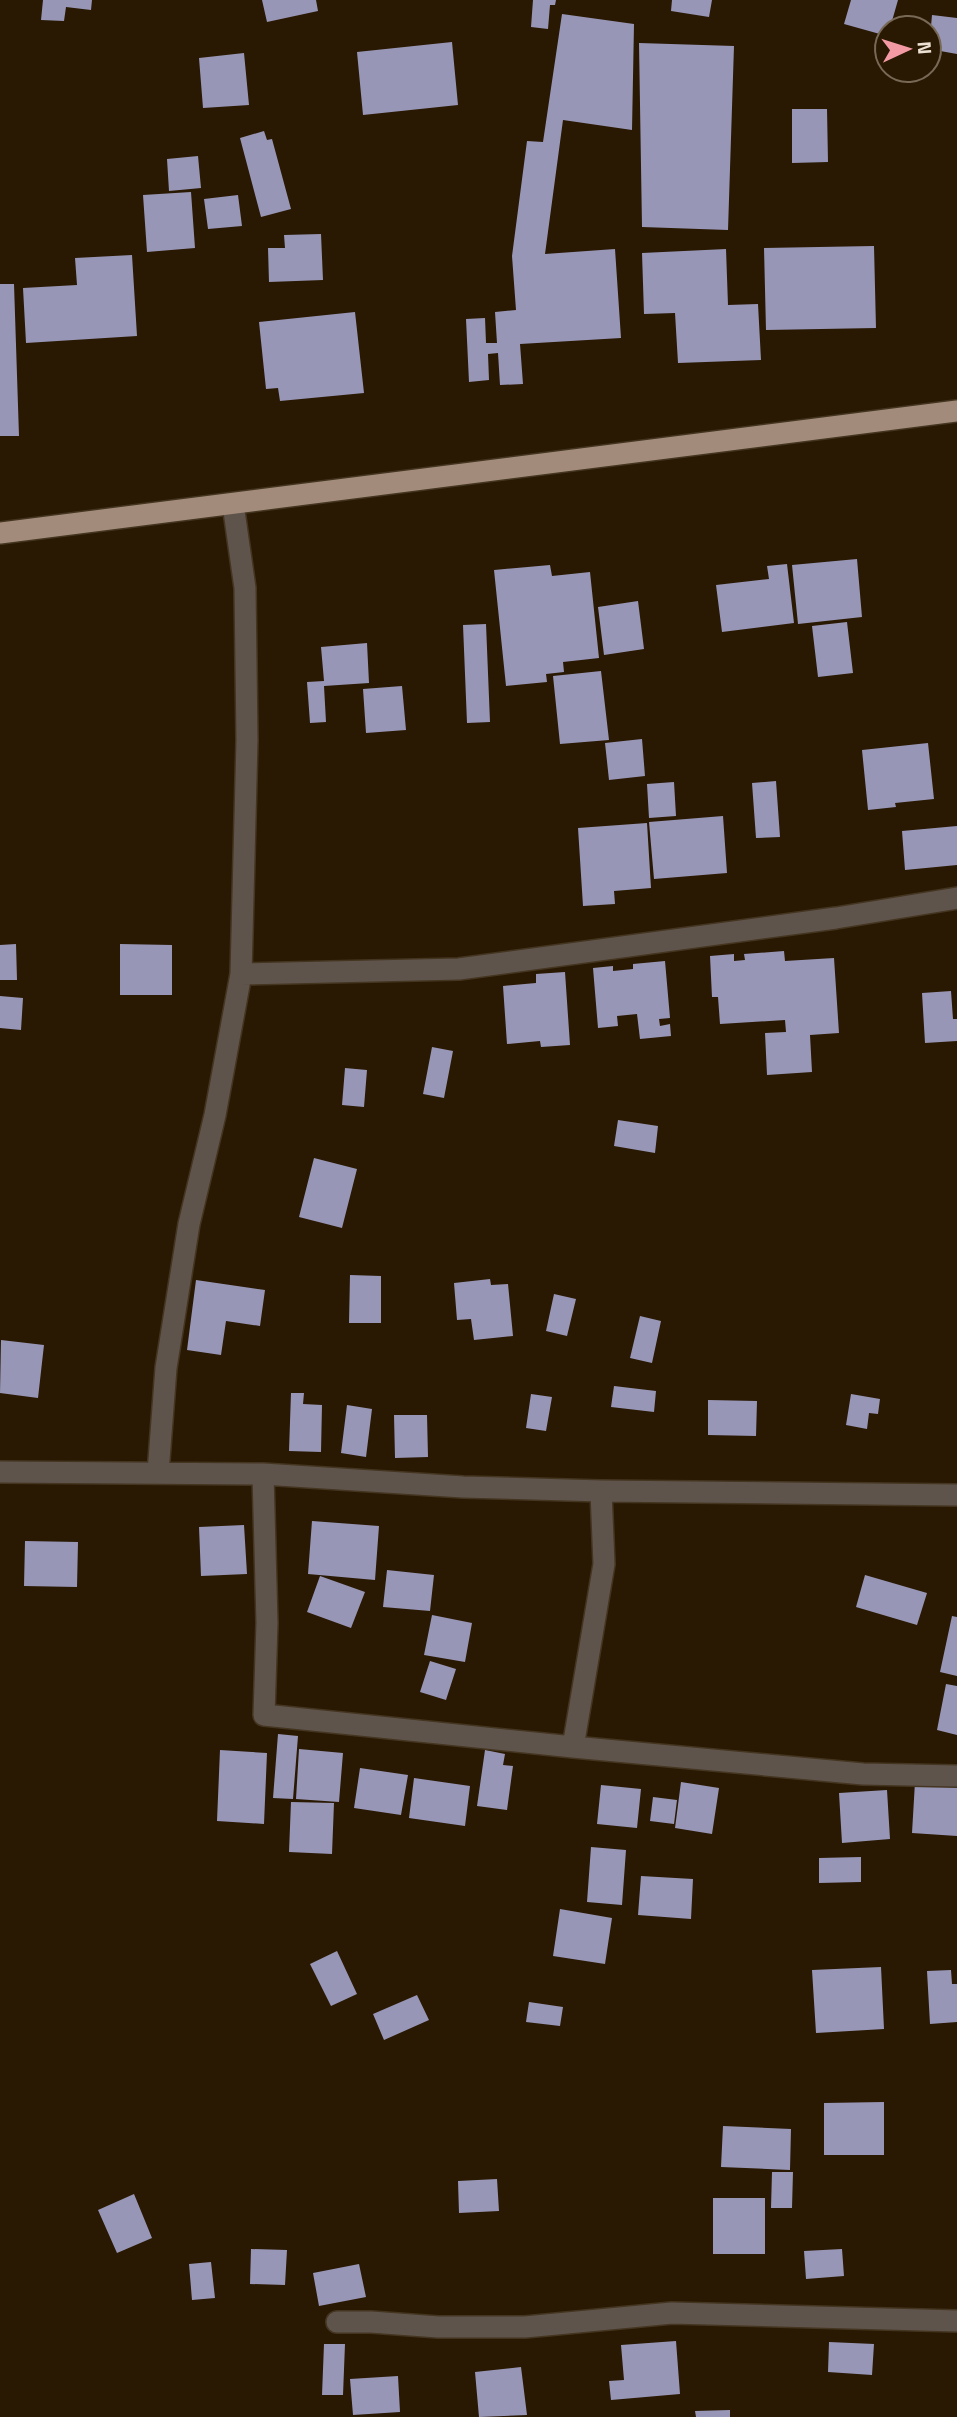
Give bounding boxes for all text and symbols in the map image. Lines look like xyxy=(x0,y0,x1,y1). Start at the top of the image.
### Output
north arrow xyxy=(873,14,943,84)
text: N xyxy=(911,40,940,55)

